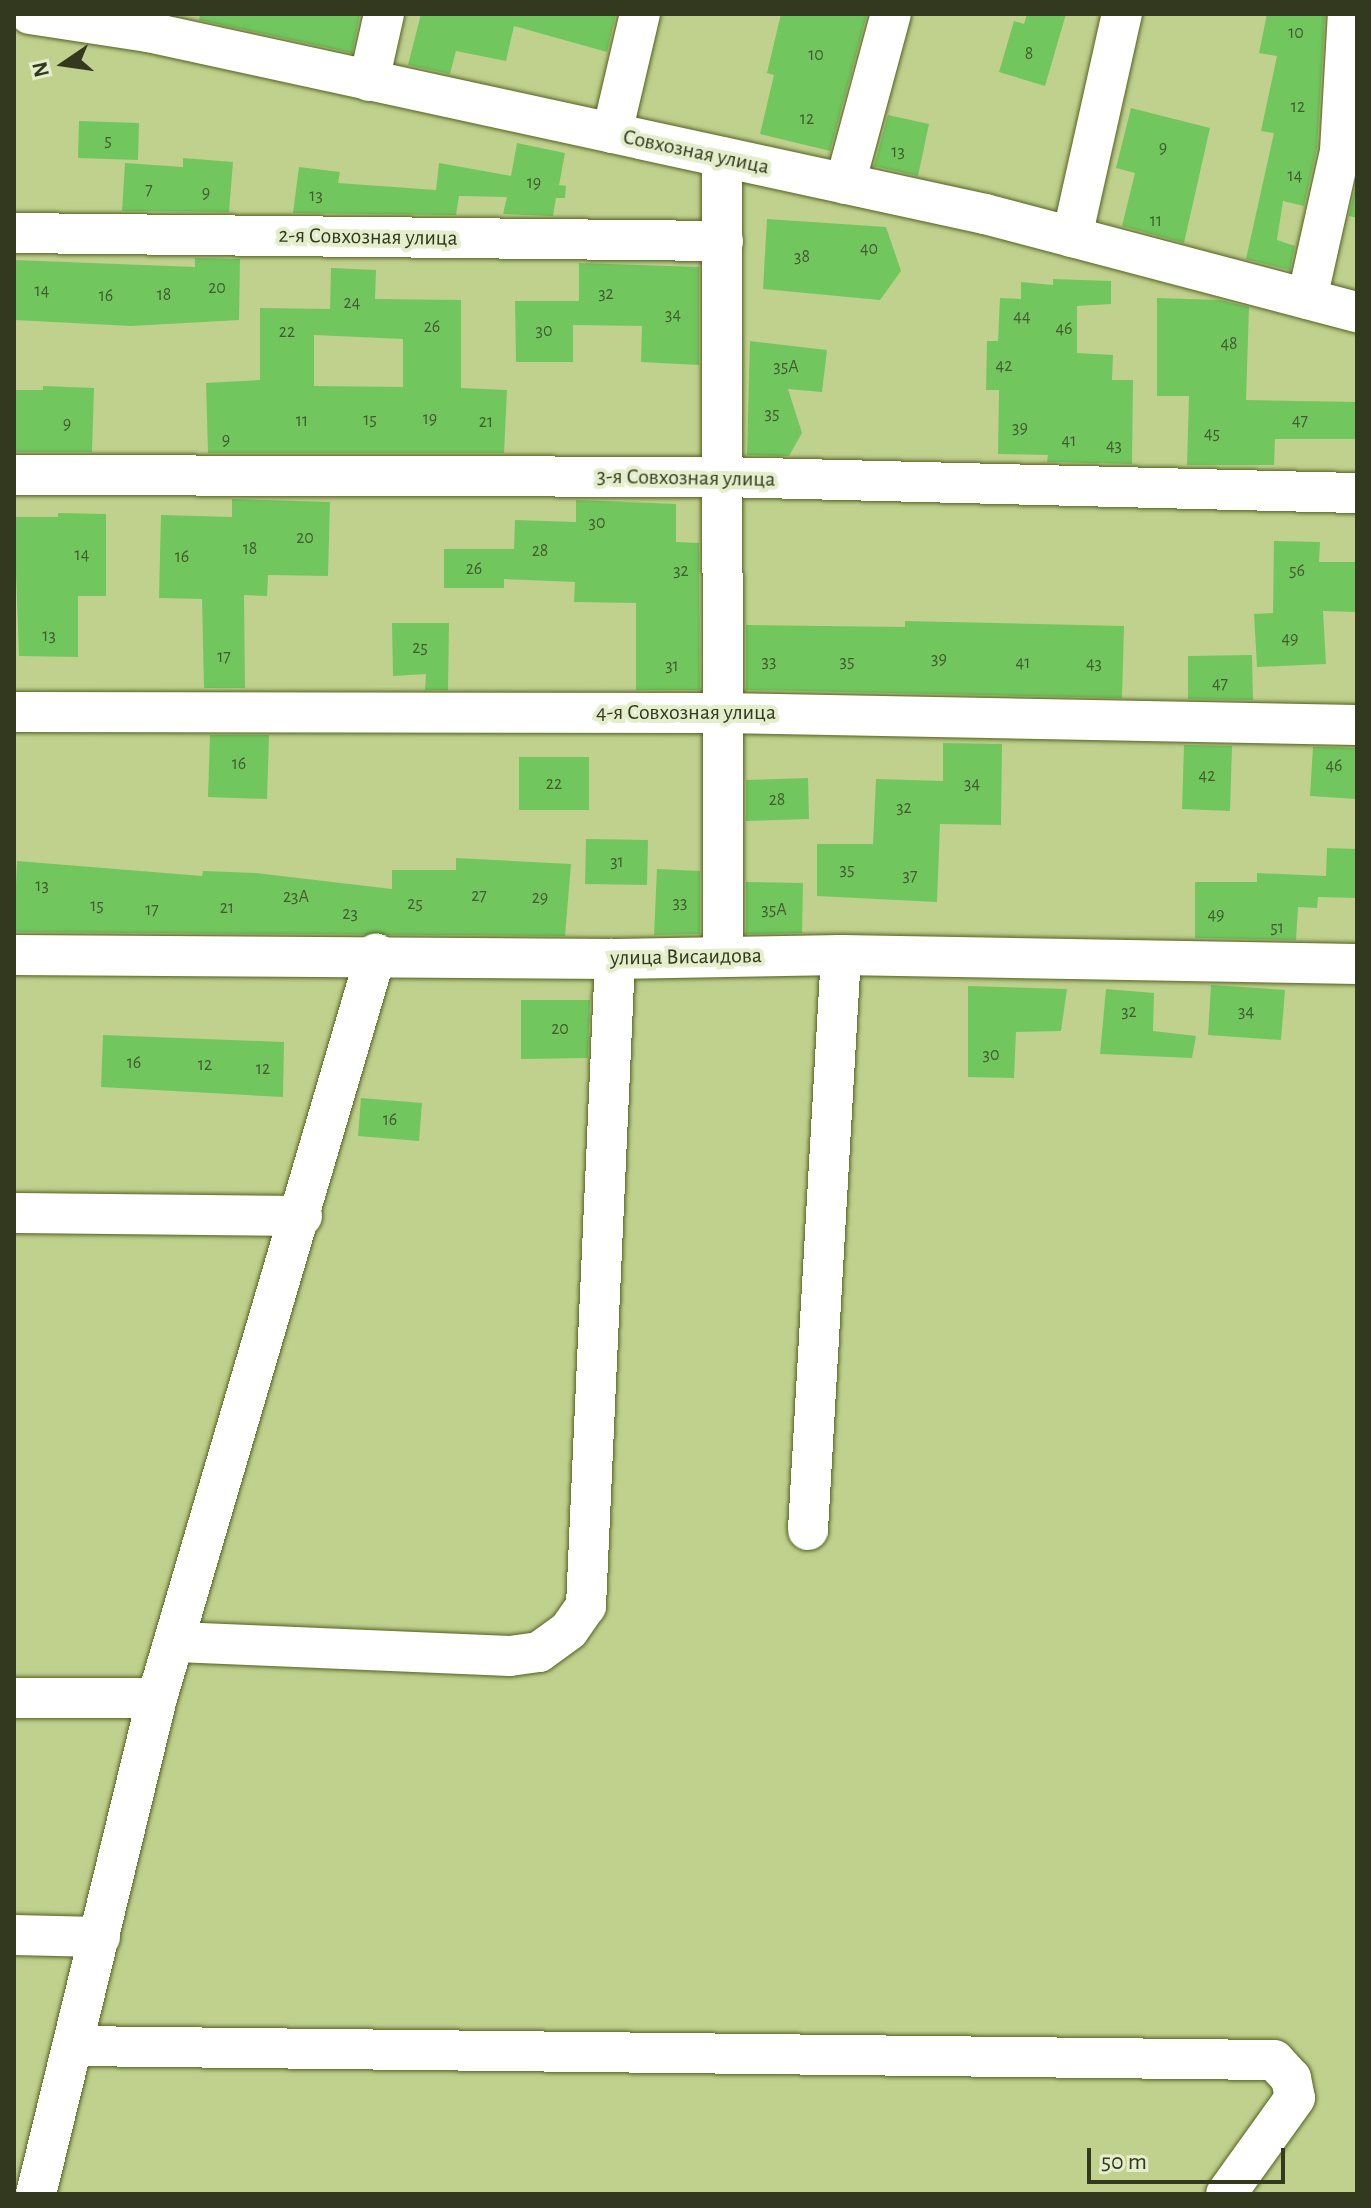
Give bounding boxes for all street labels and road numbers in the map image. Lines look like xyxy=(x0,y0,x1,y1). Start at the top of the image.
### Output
street label: Совхозная улица xyxy=(620,124,772,180)
street label: 2-я Совхозная улица xyxy=(278,222,458,252)
street label: 3-я Совхозная улица xyxy=(597,463,775,493)
street label: 4-я Совхозная улица xyxy=(596,700,776,726)
street label: улица Висаидова xyxy=(610,942,762,972)

